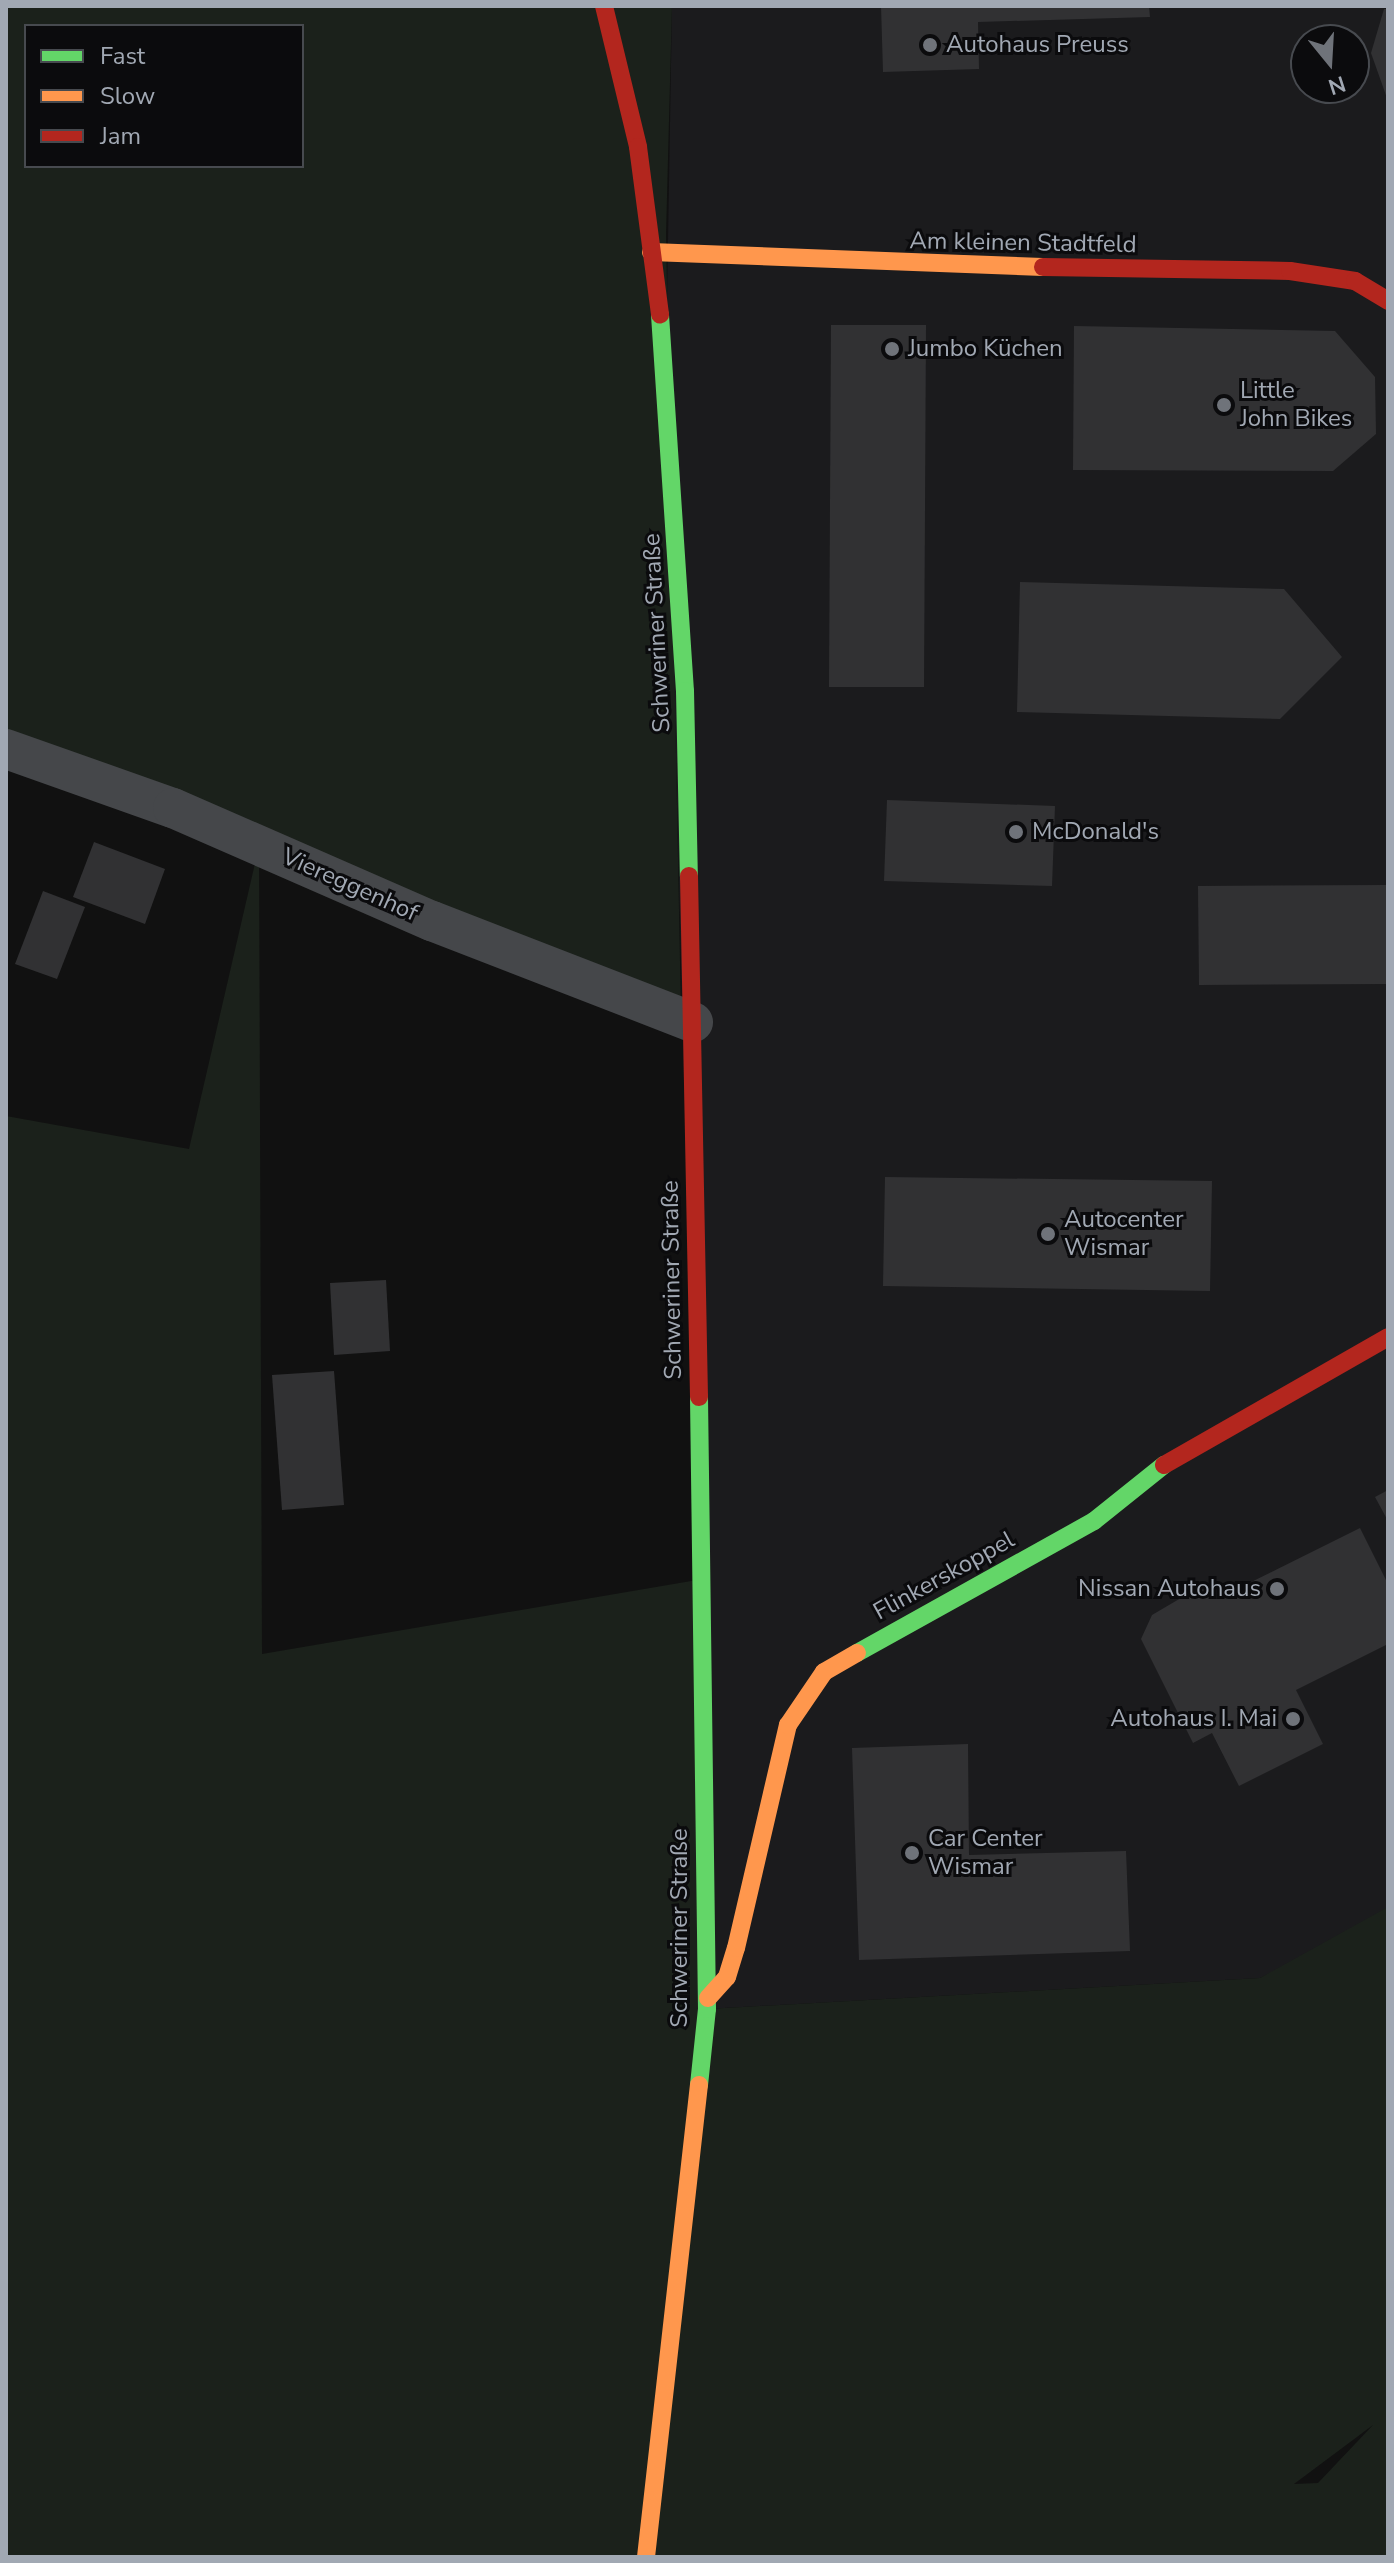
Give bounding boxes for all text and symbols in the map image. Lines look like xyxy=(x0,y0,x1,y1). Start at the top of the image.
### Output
legend xyxy=(24,24,304,168)
north arrow xyxy=(1290,24,1370,104)
place label: Autohaus Preuss xyxy=(946,31,1129,59)
marker: Autohaus Preuss xyxy=(921,36,939,54)
text: Fast xyxy=(100,40,145,72)
text: N xyxy=(1324,68,1349,102)
text: Slow xyxy=(100,80,155,112)
text: Jam xyxy=(100,120,141,152)
street label: Am kleinen Stadtfeld xyxy=(909,227,1137,259)
place label: Jumbo Küchen xyxy=(908,335,1063,363)
marker: Jumbo Küchen xyxy=(883,340,901,358)
place label: Little John Bikes xyxy=(1240,377,1352,433)
marker: Little John Bikes xyxy=(1215,396,1233,414)
street label: Schweriner Straße xyxy=(637,533,677,733)
place label: McDonald's xyxy=(1032,818,1159,846)
marker: McDonald's xyxy=(1007,823,1025,841)
street label: Viereggenhof xyxy=(278,842,422,928)
street label: Schweriner Straße xyxy=(656,1180,688,1380)
place label: Autocenter Wismar xyxy=(1064,1206,1183,1262)
marker: Autocenter Wismar xyxy=(1039,1225,1057,1243)
street label: Flinkerskoppel xyxy=(868,1525,1020,1627)
place label: Nissan Autohaus xyxy=(1078,1575,1261,1603)
marker: Nissan Autohaus xyxy=(1268,1580,1286,1598)
place label: Autohaus I. Mai xyxy=(1110,1705,1277,1733)
marker: Autohaus I. Mai xyxy=(1284,1710,1302,1728)
place label: Car Center Wismar xyxy=(928,1825,1043,1881)
street label: Schweriner Straße xyxy=(666,1828,694,2028)
marker: Car Center Wismar xyxy=(903,1844,921,1862)

